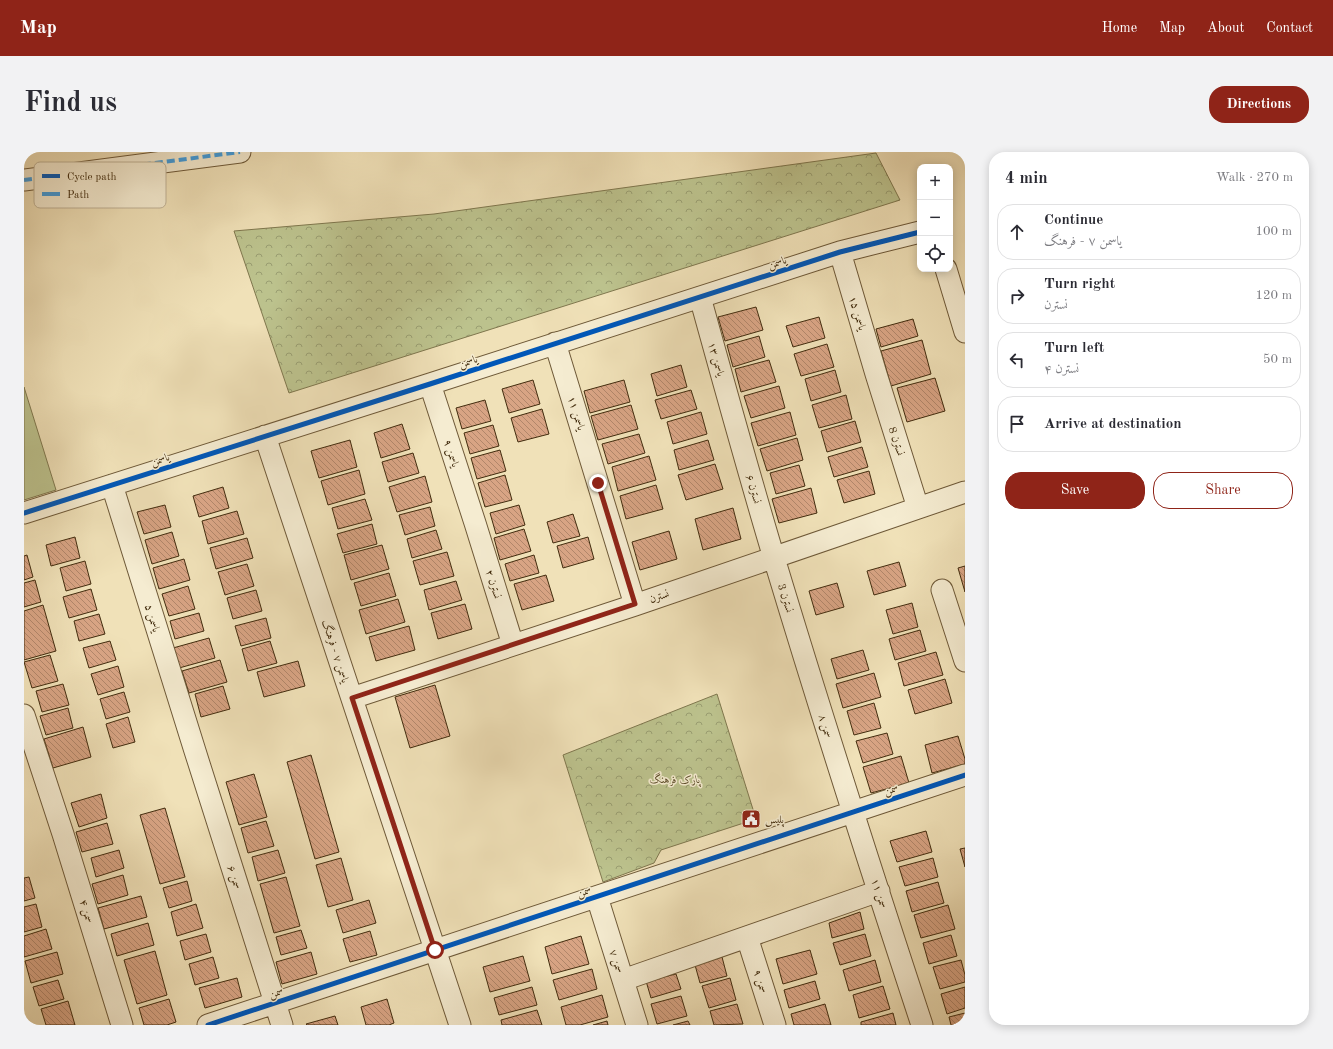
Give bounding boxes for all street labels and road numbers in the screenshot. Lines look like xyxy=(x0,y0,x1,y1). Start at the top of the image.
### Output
street label: یاسمن xyxy=(767,255,790,274)
street label: یاسمن ۱۵ xyxy=(844,295,867,333)
street label: یاسمن ۱۳ xyxy=(704,341,726,379)
street label: یاسمن xyxy=(458,354,481,373)
street label: یاسمن ۱۱ xyxy=(563,395,586,433)
street label: نسترن 8 xyxy=(886,425,906,457)
street label: یاسمن ۹ xyxy=(439,438,460,470)
street label: یاسمن xyxy=(150,452,173,471)
street label: نسترن ۶ xyxy=(743,473,763,505)
street label: نسترن ۲ xyxy=(483,568,503,600)
street label: نسترن 3 xyxy=(775,582,795,614)
street label: نسترن xyxy=(648,588,671,606)
street label: یاسمن ۵ xyxy=(140,603,161,635)
street label: یاسمن ۷ - فرهنگ xyxy=(317,617,353,686)
street label: سمن ۸ xyxy=(814,713,833,740)
street label: سمن xyxy=(883,783,901,800)
street label: سمن ۶ xyxy=(223,864,243,891)
street label: سمن ۱۱ xyxy=(867,877,889,910)
street label: سمن xyxy=(576,885,594,902)
street label: سمن ۴ xyxy=(75,898,94,925)
street label: سمن ۷ xyxy=(605,948,625,975)
street label: سمن ۹ xyxy=(749,968,769,995)
street label: سمن xyxy=(268,986,286,1003)

